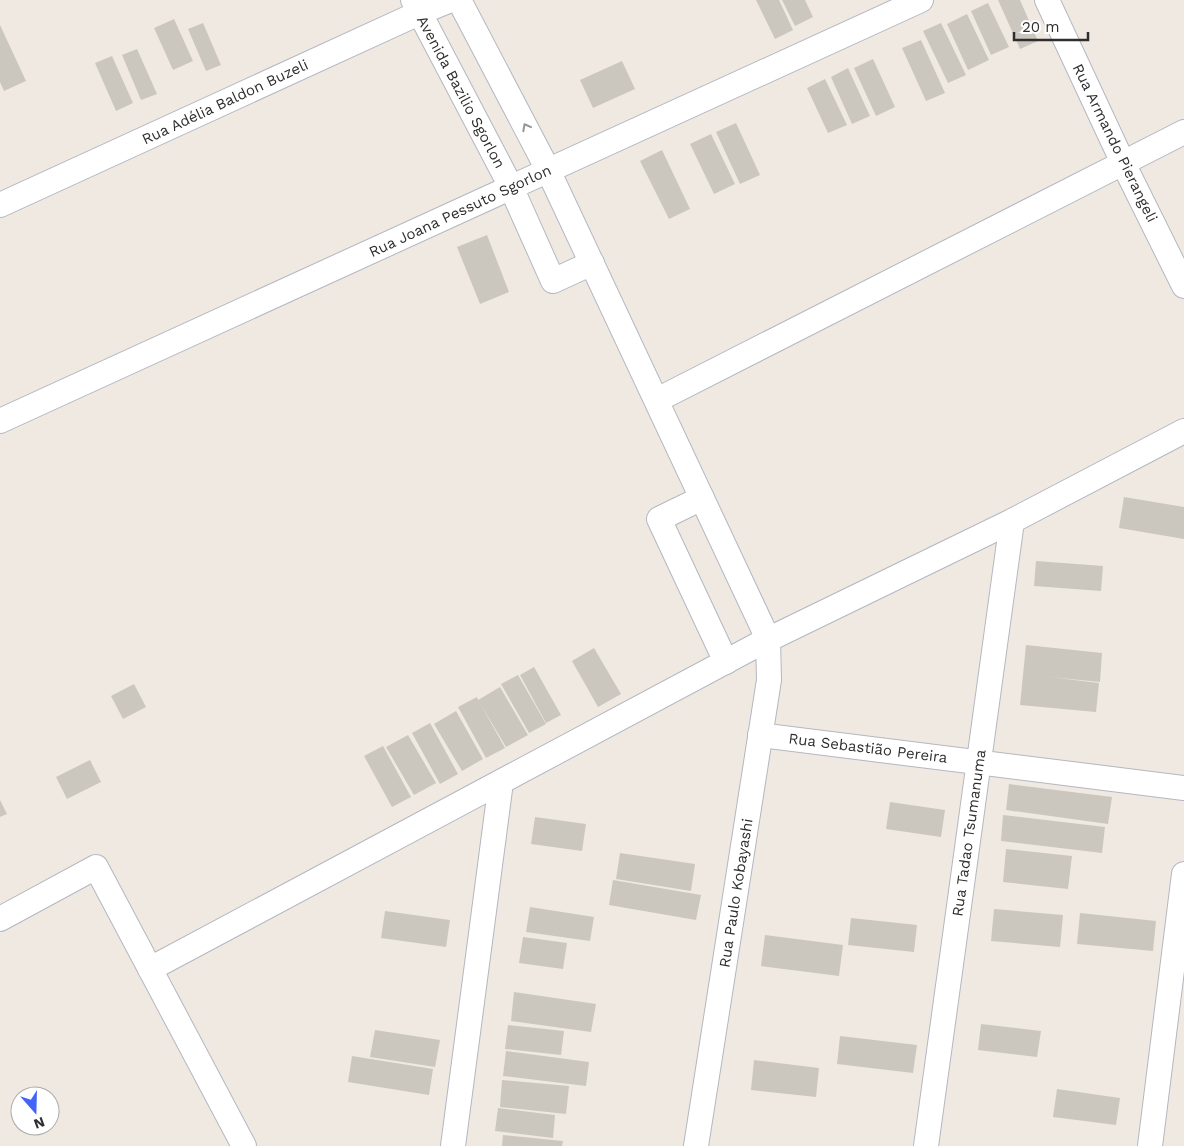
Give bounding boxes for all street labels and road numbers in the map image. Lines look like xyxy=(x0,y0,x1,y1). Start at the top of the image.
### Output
street label: Avenida Bazilio Sgorlon xyxy=(413,13,509,171)
street label: Rua Adélia Baldon Buzeli xyxy=(139,56,311,148)
street label: Rua Armando Pierangeli xyxy=(1069,61,1161,225)
street label: Rua Joana Pessuto Sgorlon xyxy=(366,161,554,261)
street label: Rua Sebastião Pereira xyxy=(788,729,949,767)
street label: Rua Tadao Tsumanuma xyxy=(948,748,990,918)
street label: Rua Paulo Kobayashi xyxy=(715,817,757,969)

